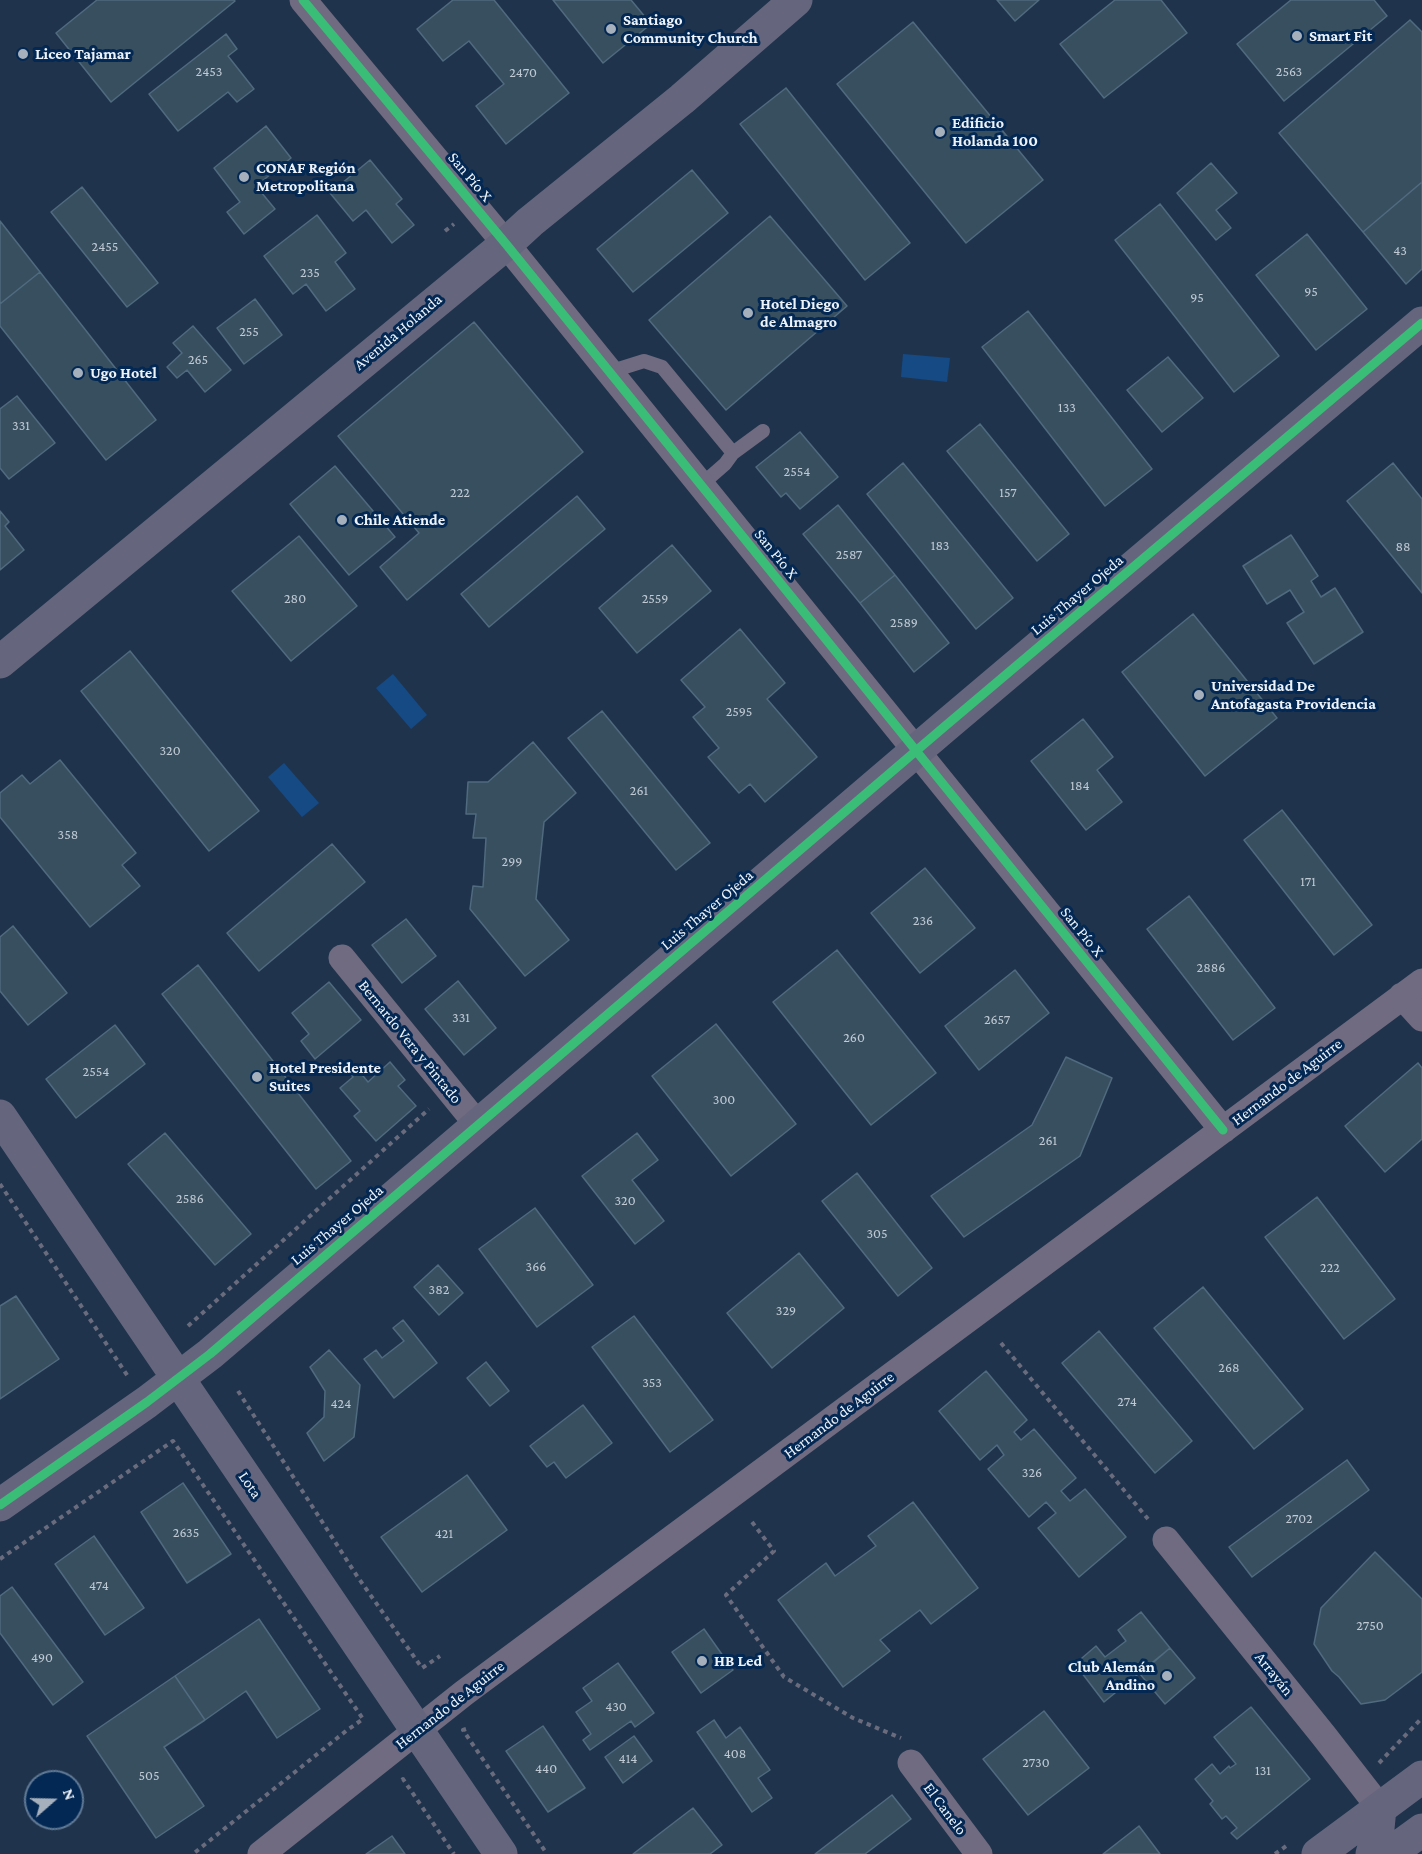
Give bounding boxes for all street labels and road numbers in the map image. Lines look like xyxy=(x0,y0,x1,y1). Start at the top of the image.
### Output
street label: San Pío X xyxy=(444,148,496,206)
street label: Avenida Holanda xyxy=(350,290,446,374)
street label: San Pío X xyxy=(750,525,802,583)
street label: Luis Thayer Ojeda xyxy=(1027,551,1127,639)
street label: Luis Thayer Ojeda xyxy=(657,866,757,954)
street label: San Pío X xyxy=(1056,903,1108,961)
street label: Bernardo Vera y Pintado xyxy=(354,976,466,1108)
street label: Hernando de Aguirre xyxy=(1228,1034,1346,1130)
street label: Luis Thayer Ojeda xyxy=(287,1181,387,1269)
street label: Hernando de Aguirre xyxy=(780,1367,898,1463)
street label: Lota xyxy=(234,1468,266,1502)
street label: Arrayán xyxy=(1251,1648,1297,1700)
street label: Hernando de Aguirre xyxy=(392,1656,508,1754)
street label: El Canelo xyxy=(919,1779,971,1839)

